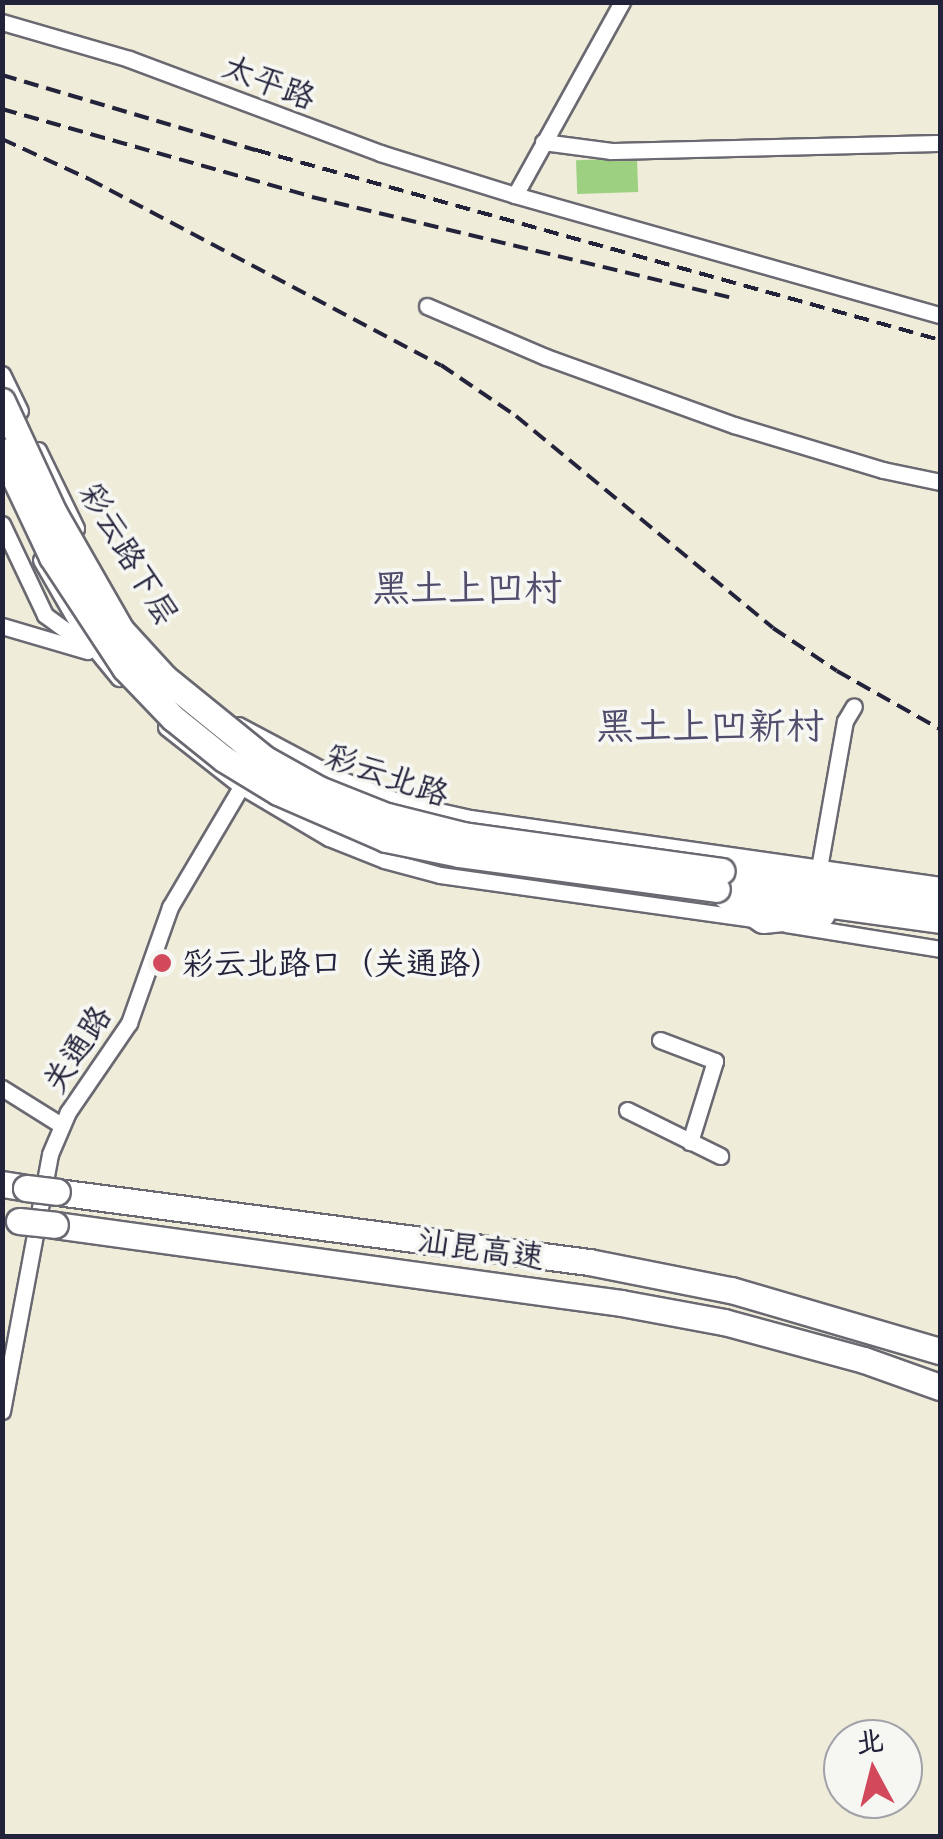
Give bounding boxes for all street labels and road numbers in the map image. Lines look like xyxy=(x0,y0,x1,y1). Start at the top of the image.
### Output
street label: 太平路 xyxy=(217,47,321,117)
street label: 彩云路下层 xyxy=(71,476,187,632)
street label: 彩云北路 xyxy=(320,736,454,814)
street label: 关通路 xyxy=(35,998,119,1100)
street label: 汕昆高速 xyxy=(415,1221,547,1277)

